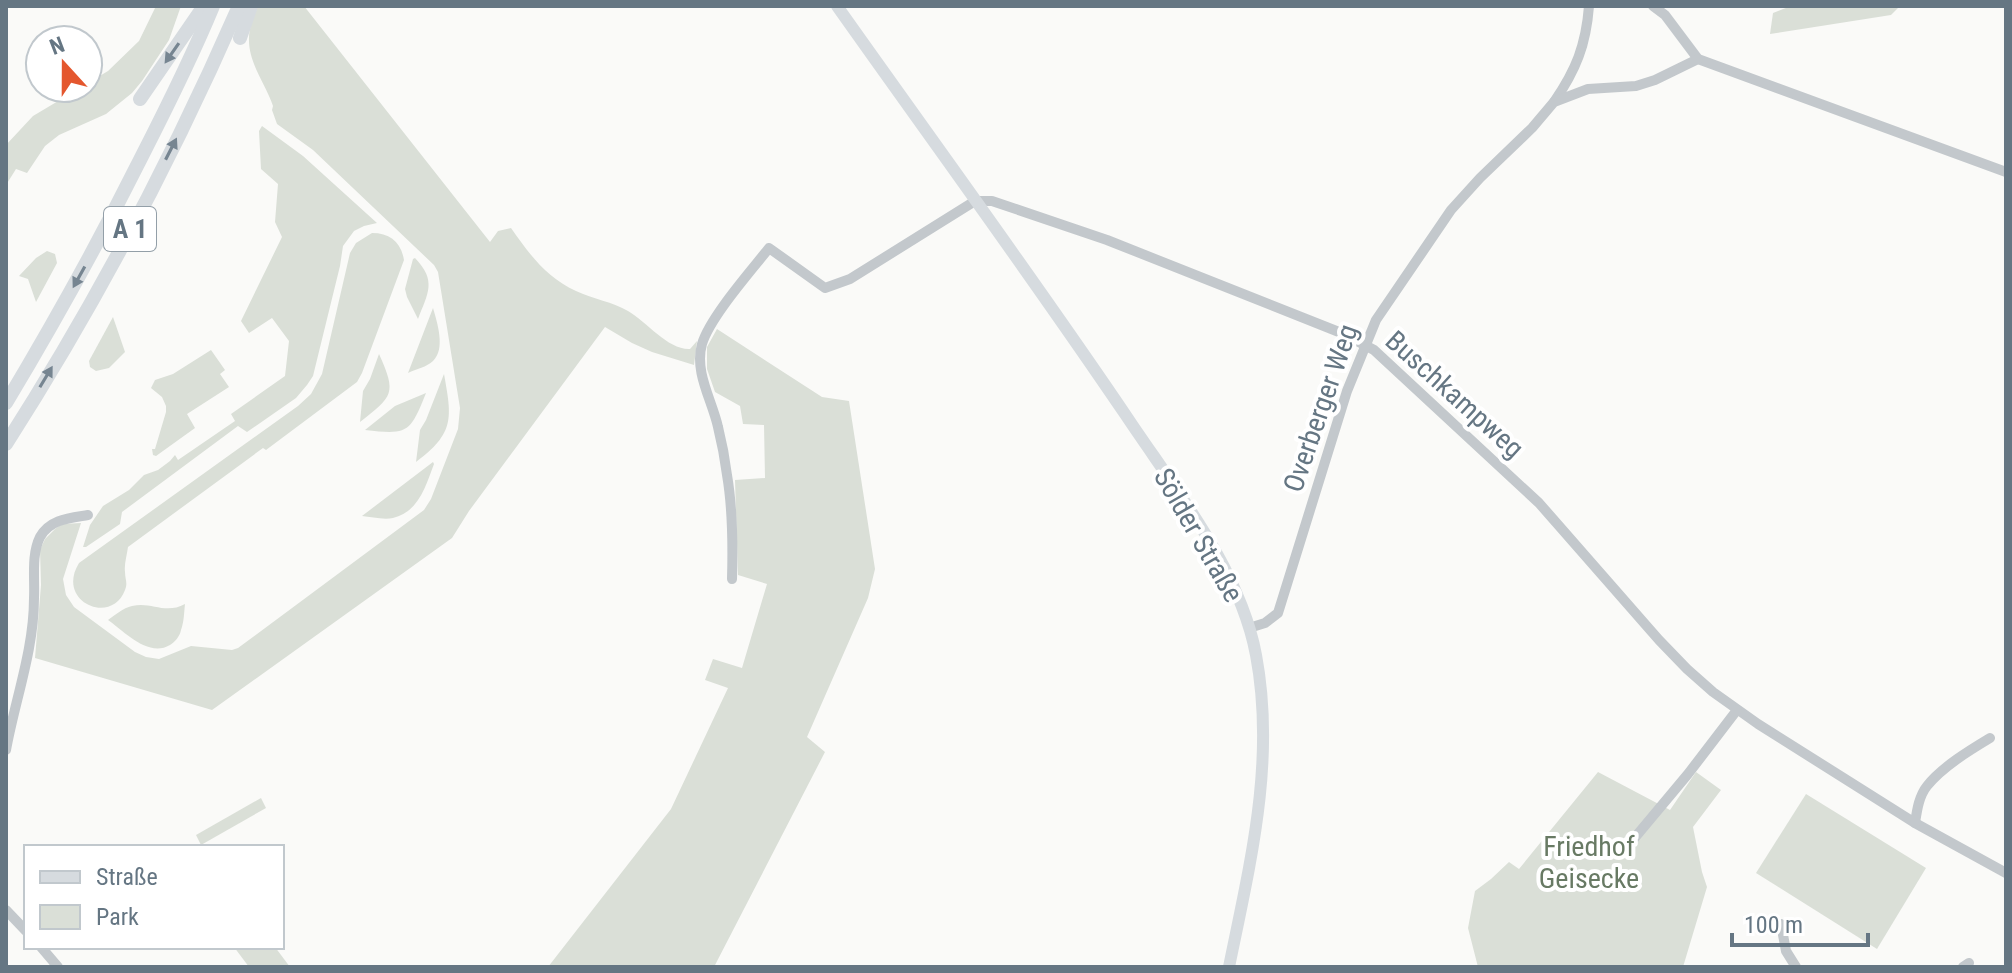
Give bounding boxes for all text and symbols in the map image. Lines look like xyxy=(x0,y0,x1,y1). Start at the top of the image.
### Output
north arrow xyxy=(24,24,104,104)
text: N xyxy=(46,32,68,60)
one-way arrow xyxy=(165,42,180,63)
one-way arrow xyxy=(165,137,178,160)
road number: A 1 xyxy=(104,207,156,251)
one-way arrow xyxy=(73,265,86,288)
street label: Overberger Weg xyxy=(1276,320,1365,496)
street label: Buschkampweg xyxy=(1379,324,1530,465)
one-way arrow xyxy=(39,366,53,388)
street label: Sölder Straße xyxy=(1147,463,1250,608)
park label: Friedhof Geisecke xyxy=(1539,830,1639,895)
legend xyxy=(24,845,284,949)
text: Straße xyxy=(96,863,158,891)
scale bar xyxy=(1732,897,1868,947)
text: Park xyxy=(96,903,139,931)
text: 100 m xyxy=(1744,911,1803,939)

